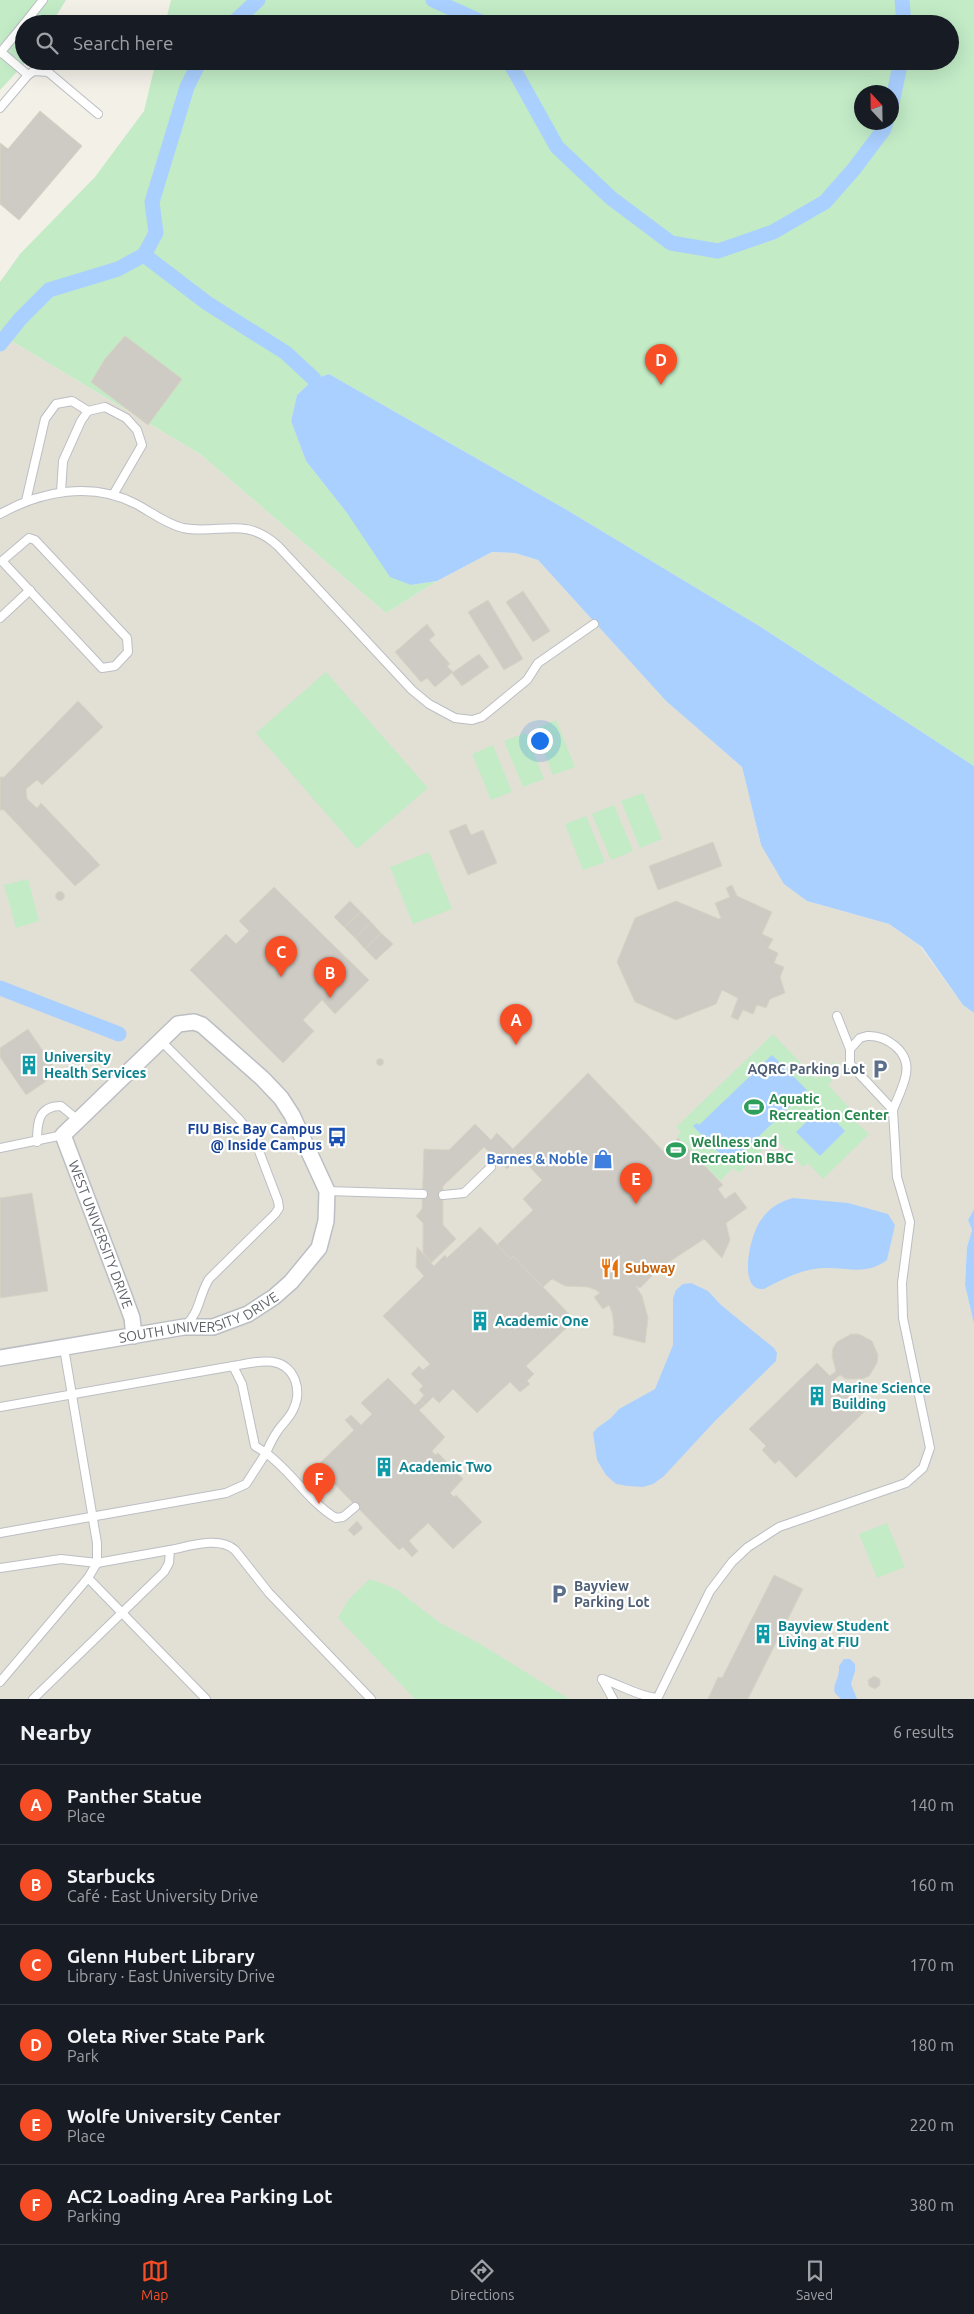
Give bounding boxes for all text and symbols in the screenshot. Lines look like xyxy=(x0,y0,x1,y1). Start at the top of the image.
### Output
search box xyxy=(15,15,959,70)
icon: search xyxy=(33,29,61,57)
text: Search here xyxy=(73,32,173,54)
north arrow xyxy=(854,85,899,130)
pin: D xyxy=(645,344,677,385)
your location xyxy=(527,728,553,754)
pin: C xyxy=(265,936,297,977)
pin: B xyxy=(314,957,346,998)
pin: A xyxy=(500,1004,532,1045)
place label: University Health Services xyxy=(44,1049,147,1081)
building icon: University Health Services xyxy=(18,1054,40,1076)
parking icon: AQRC Parking Lot xyxy=(869,1058,891,1080)
place label: AQRC Parking Lot xyxy=(748,1061,865,1077)
place label: Aquatic Recreation Center xyxy=(769,1091,889,1123)
sports icon: Aquatic Recreation Center xyxy=(743,1096,765,1118)
place label: FIU Bisc Bay Campus @ Inside Campus xyxy=(187,1121,322,1153)
bus stop icon: FIU Bisc Bay Campus @ Inside Campus xyxy=(326,1126,348,1148)
place label: Wellness and Recreation BBC xyxy=(691,1134,794,1166)
sports icon: Wellness and Recreation BBC xyxy=(665,1139,687,1161)
shop icon: Barnes & Noble xyxy=(592,1148,614,1170)
place label: Barnes & Noble xyxy=(487,1151,588,1167)
street label: WEST UNIVERSITY DRIVE xyxy=(65,1158,136,1311)
pin: E xyxy=(620,1163,652,1204)
restaurant icon: Subway xyxy=(599,1257,621,1279)
place label: Subway xyxy=(625,1260,676,1276)
street label: SOUTH UNIVERSITY DRIVE xyxy=(118,1288,281,1346)
building icon: Academic One xyxy=(469,1310,491,1332)
place label: Academic One xyxy=(495,1313,589,1329)
place label: Marine Science Building xyxy=(832,1380,931,1412)
building icon: Marine Science Building xyxy=(806,1385,828,1407)
building icon: Academic Two xyxy=(373,1456,395,1478)
place label: Academic Two xyxy=(399,1459,492,1475)
pin: F xyxy=(303,1463,335,1504)
place label: Bayview Parking Lot xyxy=(574,1578,650,1610)
parking icon: Bayview Parking Lot xyxy=(548,1583,570,1605)
place label: Bayview Student Living at FIU xyxy=(778,1618,889,1650)
building icon: Bayview Student Living at FIU xyxy=(752,1623,774,1645)
text: Nearby xyxy=(20,1720,91,1744)
text: 6 results xyxy=(893,1723,954,1741)
text: Panther Statue xyxy=(67,1785,202,1807)
text: A xyxy=(30,1796,42,1814)
text: 140 m xyxy=(909,1796,954,1814)
text: Place xyxy=(67,1807,105,1825)
text: Starbucks xyxy=(67,1865,155,1887)
text: B xyxy=(31,1876,41,1894)
text: 160 m xyxy=(909,1876,954,1894)
text: Café · East University Drive xyxy=(67,1887,258,1905)
text: Glenn Hubert Library xyxy=(67,1945,255,1967)
text: C xyxy=(31,1956,41,1974)
text: 170 m xyxy=(909,1956,954,1974)
text: Library · East University Drive xyxy=(67,1967,275,1985)
text: Oleta River State Park xyxy=(67,2025,265,2047)
text: D xyxy=(30,2036,42,2054)
text: 180 m xyxy=(909,2036,954,2054)
text: Park xyxy=(67,2047,99,2065)
text: Wolfe University Center xyxy=(67,2105,281,2127)
text: E xyxy=(31,2116,41,2134)
text: 220 m xyxy=(909,2116,954,2134)
text: Place xyxy=(67,2127,105,2145)
text: AC2 Loading Area Parking Lot xyxy=(67,2185,332,2207)
text: F xyxy=(32,2196,41,2214)
text: 380 m xyxy=(909,2196,954,2214)
text: Parking xyxy=(67,2207,121,2225)
tab: Map xyxy=(141,2257,169,2303)
tab: Directions xyxy=(450,2257,514,2303)
tab: Saved xyxy=(796,2257,833,2303)

